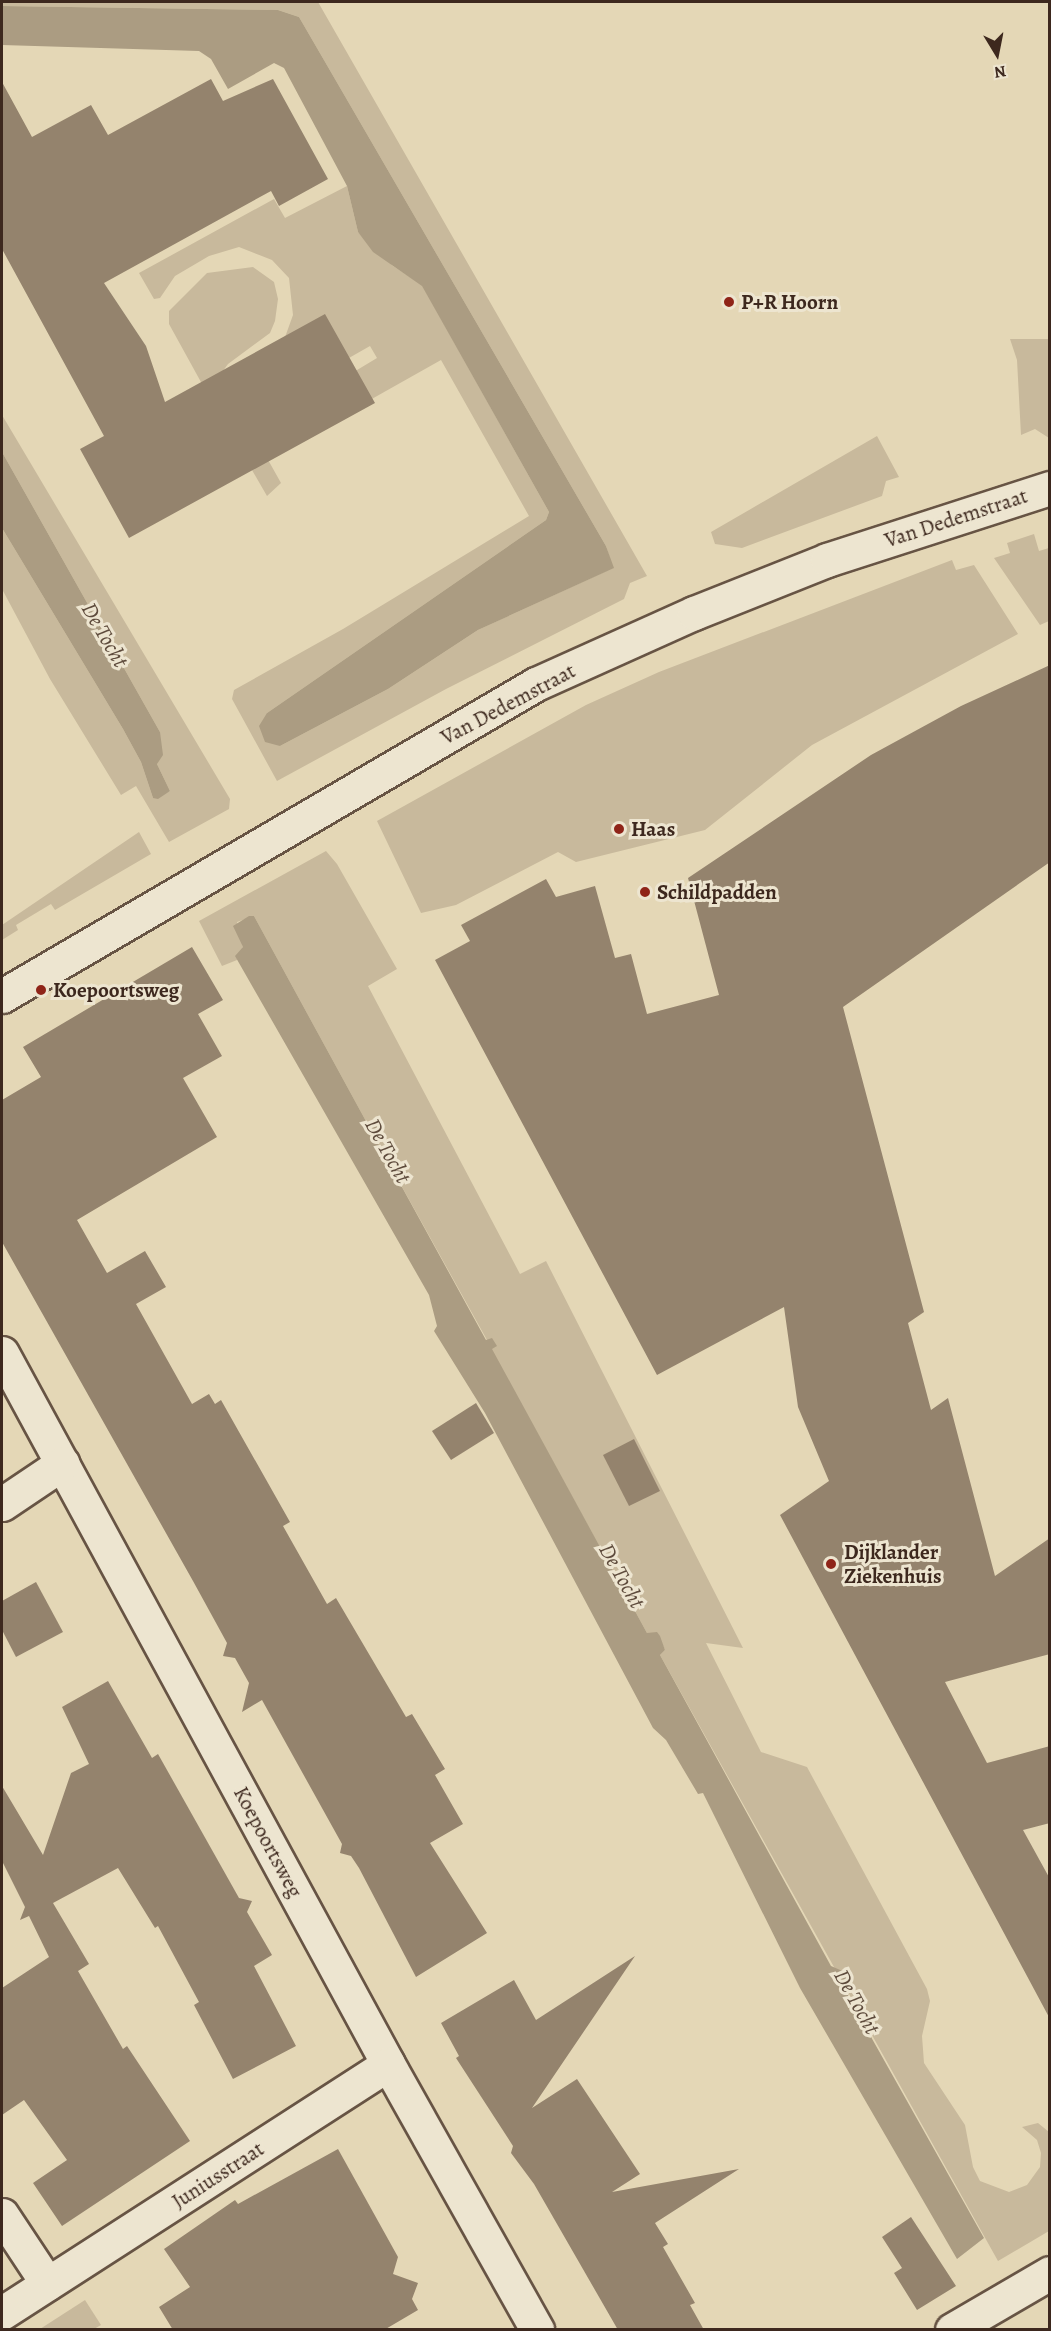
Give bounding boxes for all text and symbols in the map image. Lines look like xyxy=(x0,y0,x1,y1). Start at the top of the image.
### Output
north arrow xyxy=(967,24,1027,84)
text: N xyxy=(992,60,1008,84)
place label: P+R Hoorn xyxy=(741,289,838,315)
marker: P+R Hoorn xyxy=(722,295,736,309)
street label: Van Dedemstraat xyxy=(881,483,1031,553)
water label: De Tocht xyxy=(75,598,133,672)
street label: Van Dedemstraat xyxy=(436,658,580,750)
place label: Haas xyxy=(631,816,675,842)
marker: Haas xyxy=(612,822,626,836)
place label: Schildpadden xyxy=(657,879,777,905)
marker: Schildpadden xyxy=(638,885,652,899)
place label: Koepoortsweg xyxy=(53,977,179,1003)
marker: Koepoortsweg xyxy=(34,983,48,997)
water label: De Tocht xyxy=(358,1114,416,1188)
water label: De Tocht xyxy=(592,1539,650,1613)
place label: Dijklander Ziekenhuis xyxy=(844,1539,941,1589)
marker: Dijklander Ziekenhuis xyxy=(822,1555,840,1573)
street label: Koepoortsweg xyxy=(228,1782,308,1902)
water label: De Tocht xyxy=(827,1965,885,2039)
street label: Juniusstraat xyxy=(167,2136,269,2214)

